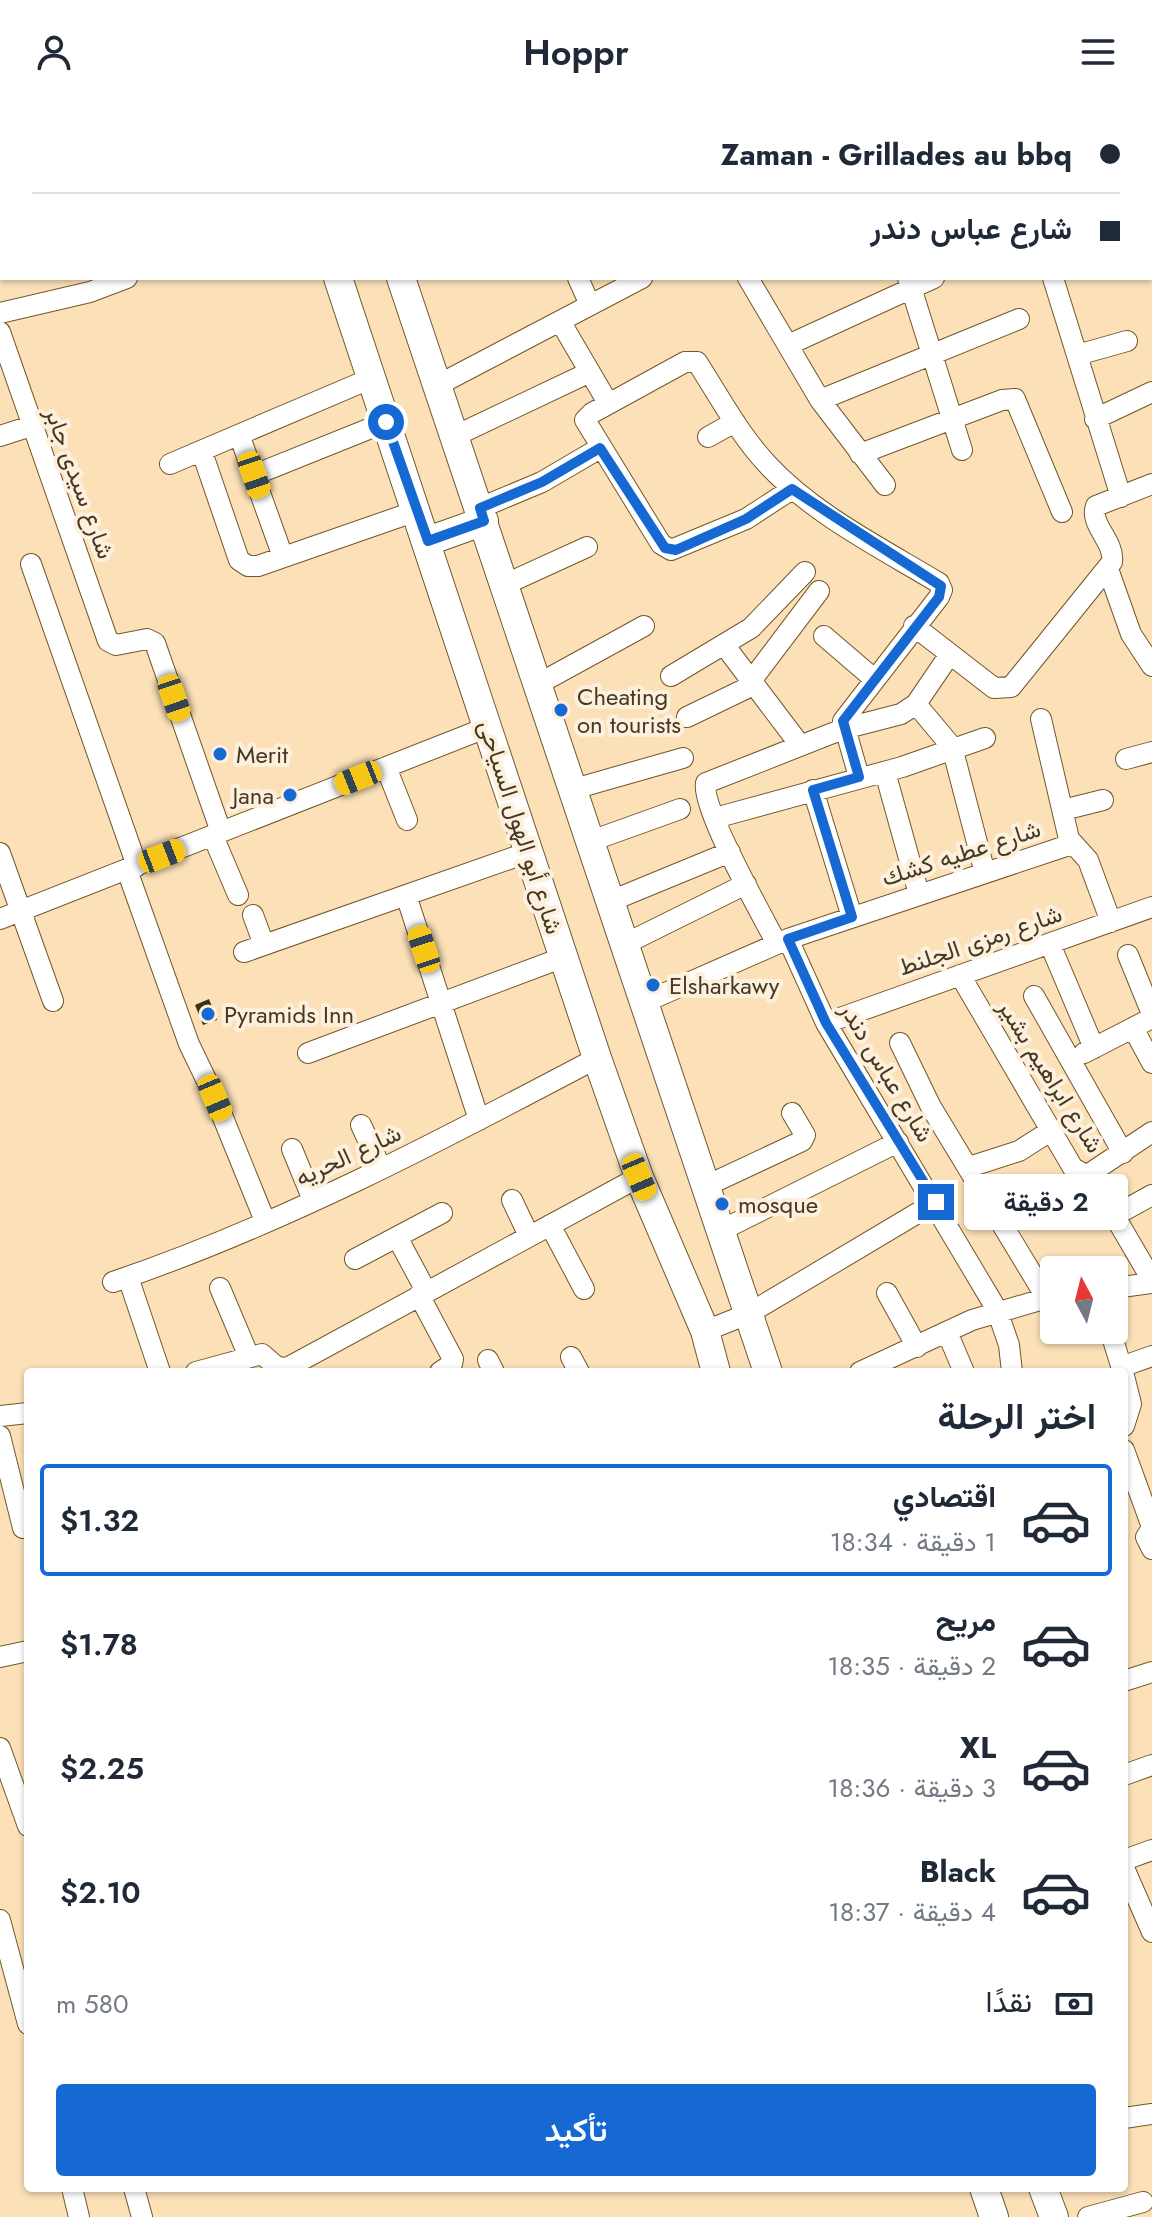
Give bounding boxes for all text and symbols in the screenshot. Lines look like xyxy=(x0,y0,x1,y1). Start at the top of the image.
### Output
text: Hoppr xyxy=(523,26,629,78)
icon: person xyxy=(32,30,76,74)
icon: menu xyxy=(1076,30,1120,74)
text: Zaman - Grillades au bbq xyxy=(721,133,1072,176)
text: شارع عباس دندر xyxy=(870,207,1072,250)
street label: شارع سيدى جابر xyxy=(36,402,124,564)
route start xyxy=(368,404,404,440)
car xyxy=(235,448,273,502)
car xyxy=(155,671,193,725)
place label: Cheating on tourists xyxy=(577,679,681,742)
marker: Cheating on tourists xyxy=(552,701,570,719)
street label: شارع أبو الهول السياحى xyxy=(470,716,572,938)
place label: Merit xyxy=(236,737,288,772)
marker: Merit xyxy=(211,745,229,763)
car xyxy=(331,758,385,798)
place label: Jana xyxy=(230,778,274,813)
marker: Jana xyxy=(281,786,299,804)
street label: شارع عطيه كشك xyxy=(877,811,1045,895)
car xyxy=(135,836,189,876)
street label: شارع رمزى الجلنط xyxy=(894,896,1066,984)
car xyxy=(405,922,443,976)
place label: Elsharkawy xyxy=(669,968,780,1003)
marker: Elsharkawy xyxy=(644,976,662,994)
street label: شارع ابراهيم بشير xyxy=(989,992,1112,1160)
street label: شارع عباس دندر xyxy=(831,995,943,1148)
place label: Pyramids Inn xyxy=(224,997,354,1032)
marker: Pyramids Inn xyxy=(199,1005,217,1023)
car xyxy=(195,1071,235,1125)
street label: شارع الحريه xyxy=(289,1115,407,1195)
car xyxy=(619,1150,659,1204)
callout: 2 دقيقة xyxy=(964,1174,1128,1230)
text: 2 دقيقة xyxy=(1003,1183,1089,1221)
route end xyxy=(918,1184,954,1220)
place label: mosque xyxy=(738,1187,818,1222)
marker: mosque xyxy=(713,1195,731,1213)
north arrow xyxy=(1040,1256,1128,1344)
map controls xyxy=(1040,1256,1128,1344)
text: اختر الرحلة xyxy=(938,1390,1096,1442)
text: اقتصادي xyxy=(893,1475,996,1518)
icon: car xyxy=(1020,1484,1092,1556)
text: $1.32 xyxy=(60,1499,139,1542)
text: 1 دقيقة · 18:34 xyxy=(830,1523,996,1561)
text: مريح xyxy=(936,1599,996,1642)
icon: car xyxy=(1020,1608,1092,1680)
text: $1.78 xyxy=(60,1623,138,1666)
text: 2 دقيقة · 18:35 xyxy=(827,1647,996,1685)
text: XL xyxy=(960,1726,996,1769)
icon: car xyxy=(1020,1732,1092,1804)
text: $2.25 xyxy=(60,1747,144,1790)
text: 3 دقيقة · 18:36 xyxy=(828,1769,996,1807)
text: Black xyxy=(920,1850,996,1893)
icon: car xyxy=(1020,1856,1092,1928)
text: $2.10 xyxy=(60,1871,141,1914)
text: 4 دقيقة · 18:37 xyxy=(828,1893,996,1931)
text: نقدًا xyxy=(986,1980,1032,2023)
icon: cash xyxy=(1052,1982,1096,2026)
text: 580 m xyxy=(56,1985,129,2023)
button: تأكيد xyxy=(56,2084,1096,2176)

